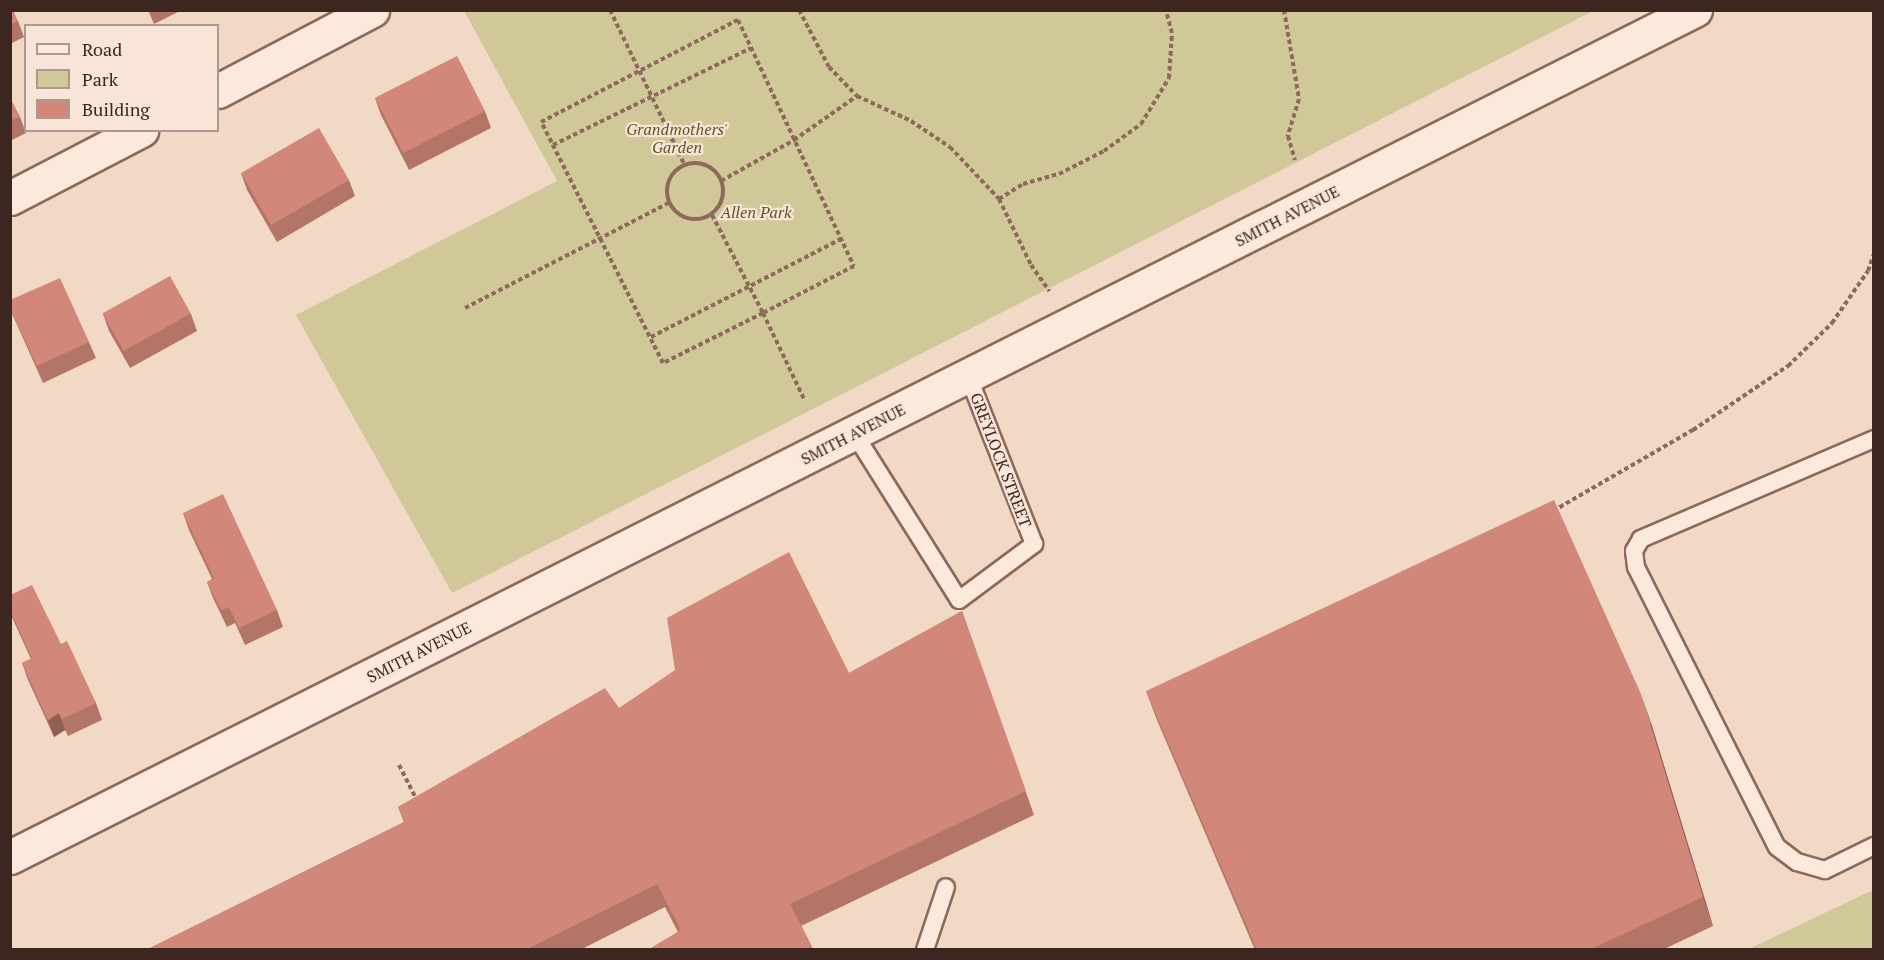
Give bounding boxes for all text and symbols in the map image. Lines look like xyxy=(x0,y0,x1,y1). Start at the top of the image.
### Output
legend xyxy=(24,24,219,132)
text: Road xyxy=(82,37,122,61)
text: Park xyxy=(82,67,118,91)
text: Building xyxy=(82,97,150,121)
park label: Grandmothers' Garden xyxy=(626,119,728,157)
street label: SMITH AVENUE xyxy=(1231,181,1343,251)
park label: Allen Park xyxy=(720,202,792,222)
street label: GREYLOCK STREET xyxy=(966,390,1036,530)
street label: SMITH AVENUE xyxy=(797,399,909,469)
street label: SMITH AVENUE xyxy=(363,617,475,687)

